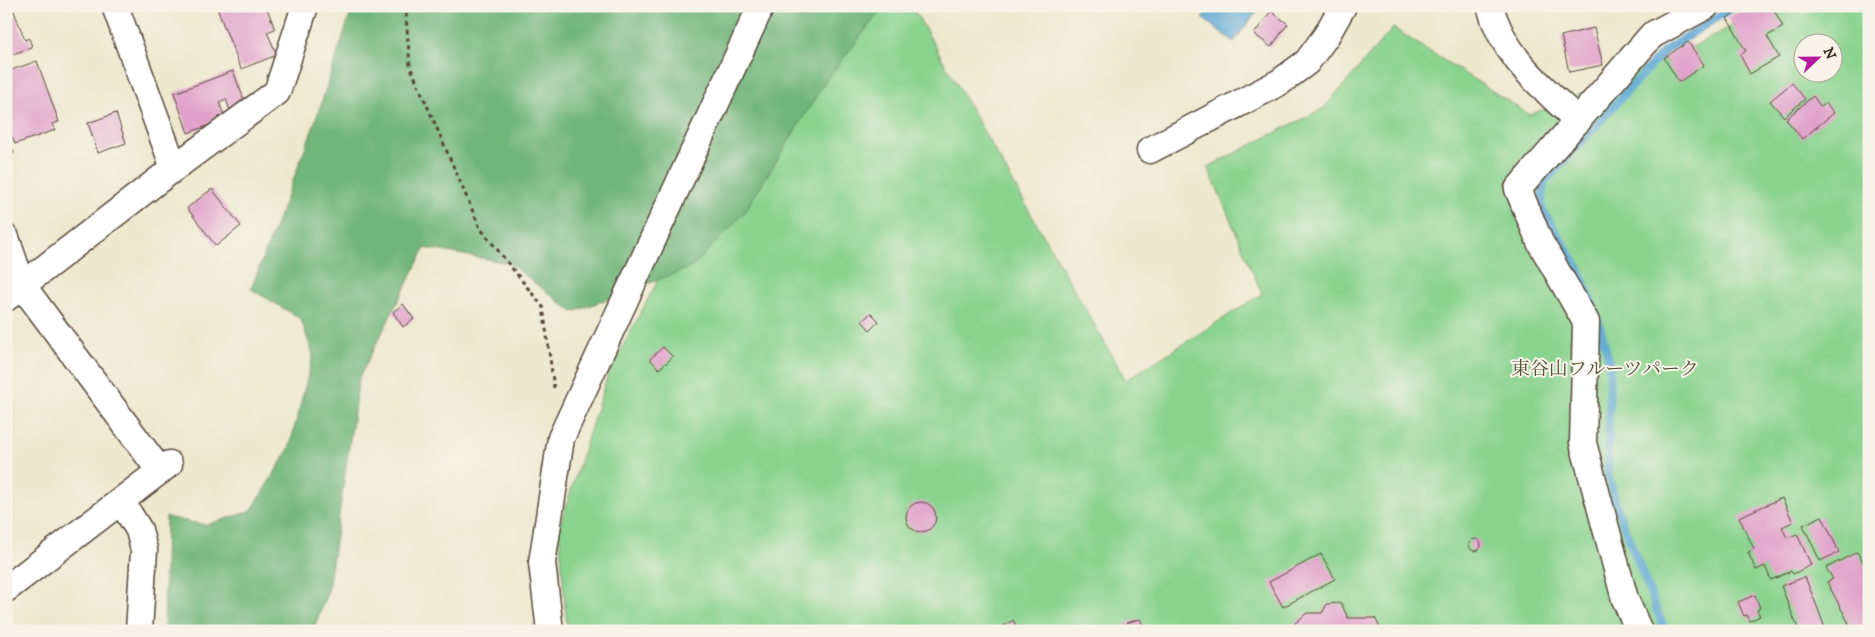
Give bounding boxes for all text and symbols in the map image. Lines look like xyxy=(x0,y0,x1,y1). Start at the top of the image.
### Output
north arrow xyxy=(1792,32,1842,82)
text: N xyxy=(1819,45,1840,63)
park label: 東谷山フルーツパーク xyxy=(1511,358,1699,381)

